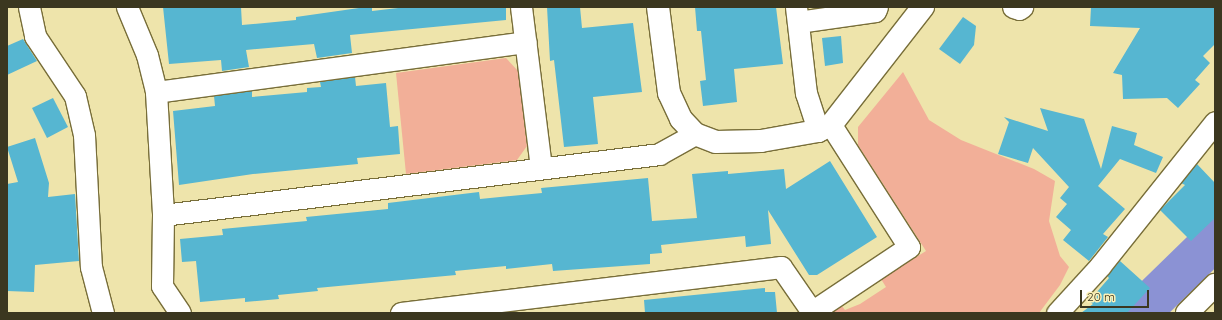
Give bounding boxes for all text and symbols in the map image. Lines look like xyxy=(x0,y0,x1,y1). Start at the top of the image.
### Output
scale bar xyxy=(1082,282,1151,308)
text: 20 m xyxy=(1087,289,1115,304)

